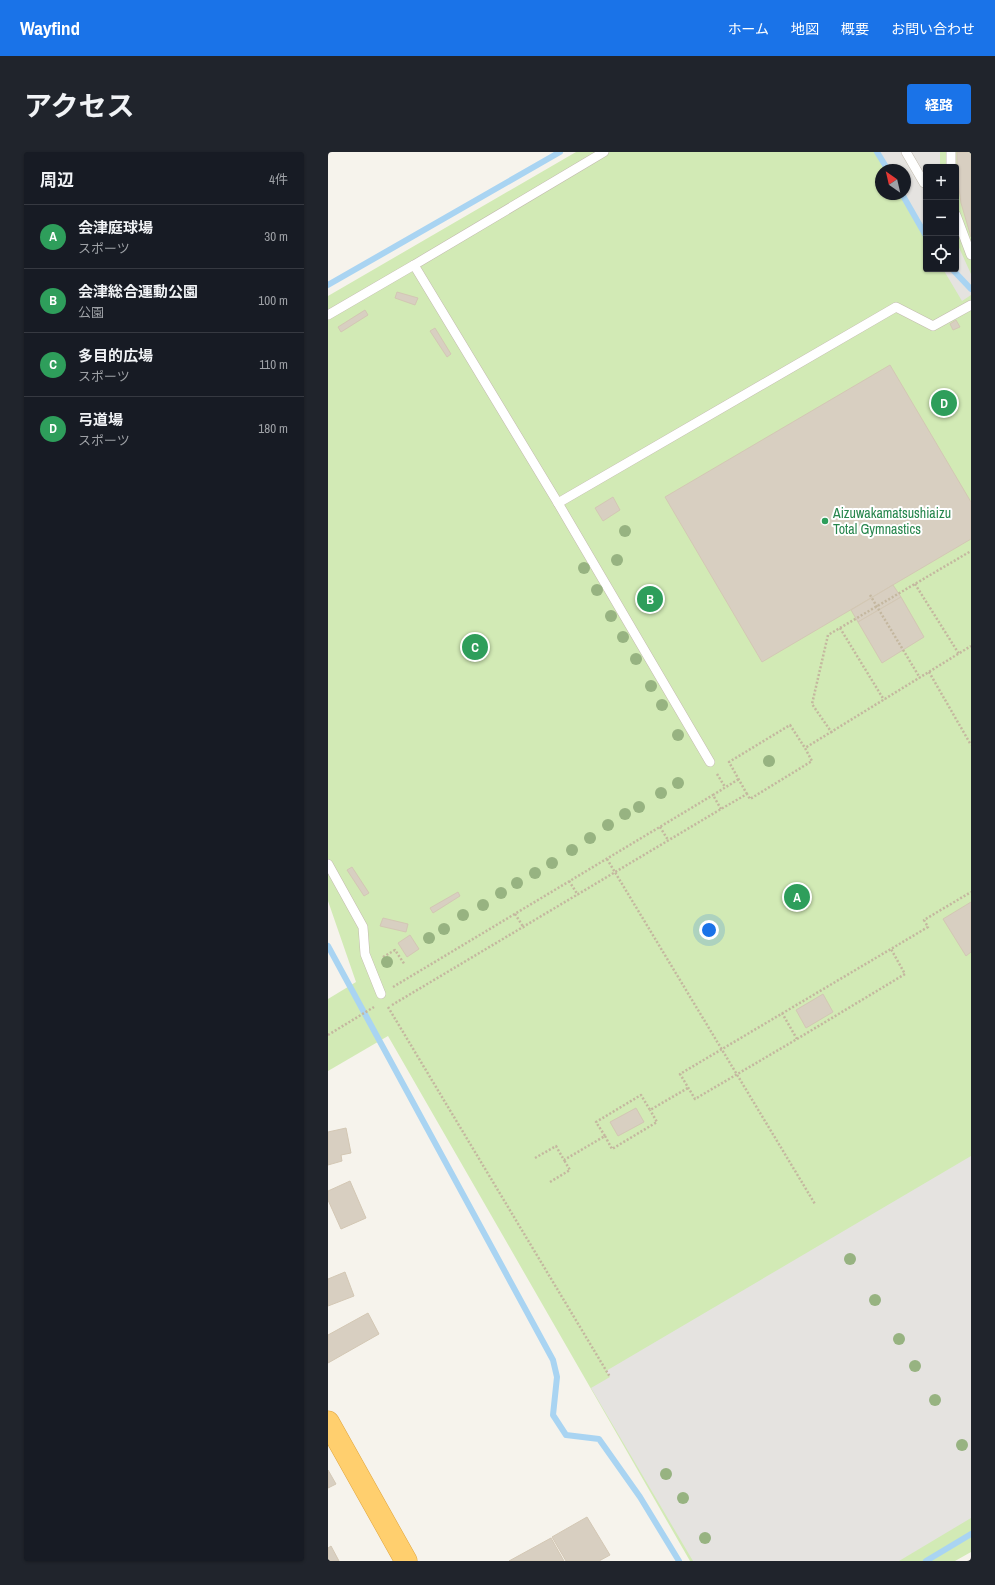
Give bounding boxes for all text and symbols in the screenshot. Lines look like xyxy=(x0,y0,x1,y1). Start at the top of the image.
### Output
text: Wayfind xyxy=(20,15,80,41)
text: ホーム xyxy=(727,20,769,38)
text: 地図 xyxy=(791,20,819,38)
text: 概要 xyxy=(841,20,869,38)
text: お問い合わせ xyxy=(891,20,975,38)
button: 経路 xyxy=(907,84,971,124)
text: アクセス xyxy=(24,87,135,125)
north arrow xyxy=(875,164,911,200)
map controls xyxy=(923,164,959,272)
button: + xyxy=(923,164,959,200)
text: 周辺 xyxy=(40,168,74,191)
text: 4件 xyxy=(269,171,288,188)
button: − xyxy=(923,200,959,236)
text: 会津庭球場 xyxy=(78,217,153,238)
text: A xyxy=(49,228,57,245)
text: 30 m xyxy=(264,228,288,245)
button: locate xyxy=(923,236,959,272)
text: スポーツ xyxy=(78,240,130,257)
text: 会津総合運動公園 xyxy=(78,281,198,302)
text: B xyxy=(49,292,57,309)
text: 100 m xyxy=(258,292,288,309)
text: 公園 xyxy=(78,304,104,321)
text: 多目的広場 xyxy=(78,345,153,366)
text: C xyxy=(49,356,57,373)
text: 110 m xyxy=(259,356,288,373)
text: スポーツ xyxy=(78,368,130,385)
pin: D xyxy=(931,388,957,418)
text: 弓道場 xyxy=(78,409,123,430)
text: D xyxy=(49,420,57,437)
text: 180 m xyxy=(258,420,288,437)
text: スポーツ xyxy=(78,432,130,449)
place label: Aizuwakamatsushiaizu Total Gymnastics xyxy=(832,504,951,538)
marker: Aizuwakamatsushiaizu Total Gymnastics xyxy=(820,516,830,526)
pin: B xyxy=(637,584,663,614)
pin: C xyxy=(462,632,488,662)
pin: A xyxy=(784,882,810,912)
your location xyxy=(699,920,719,940)

